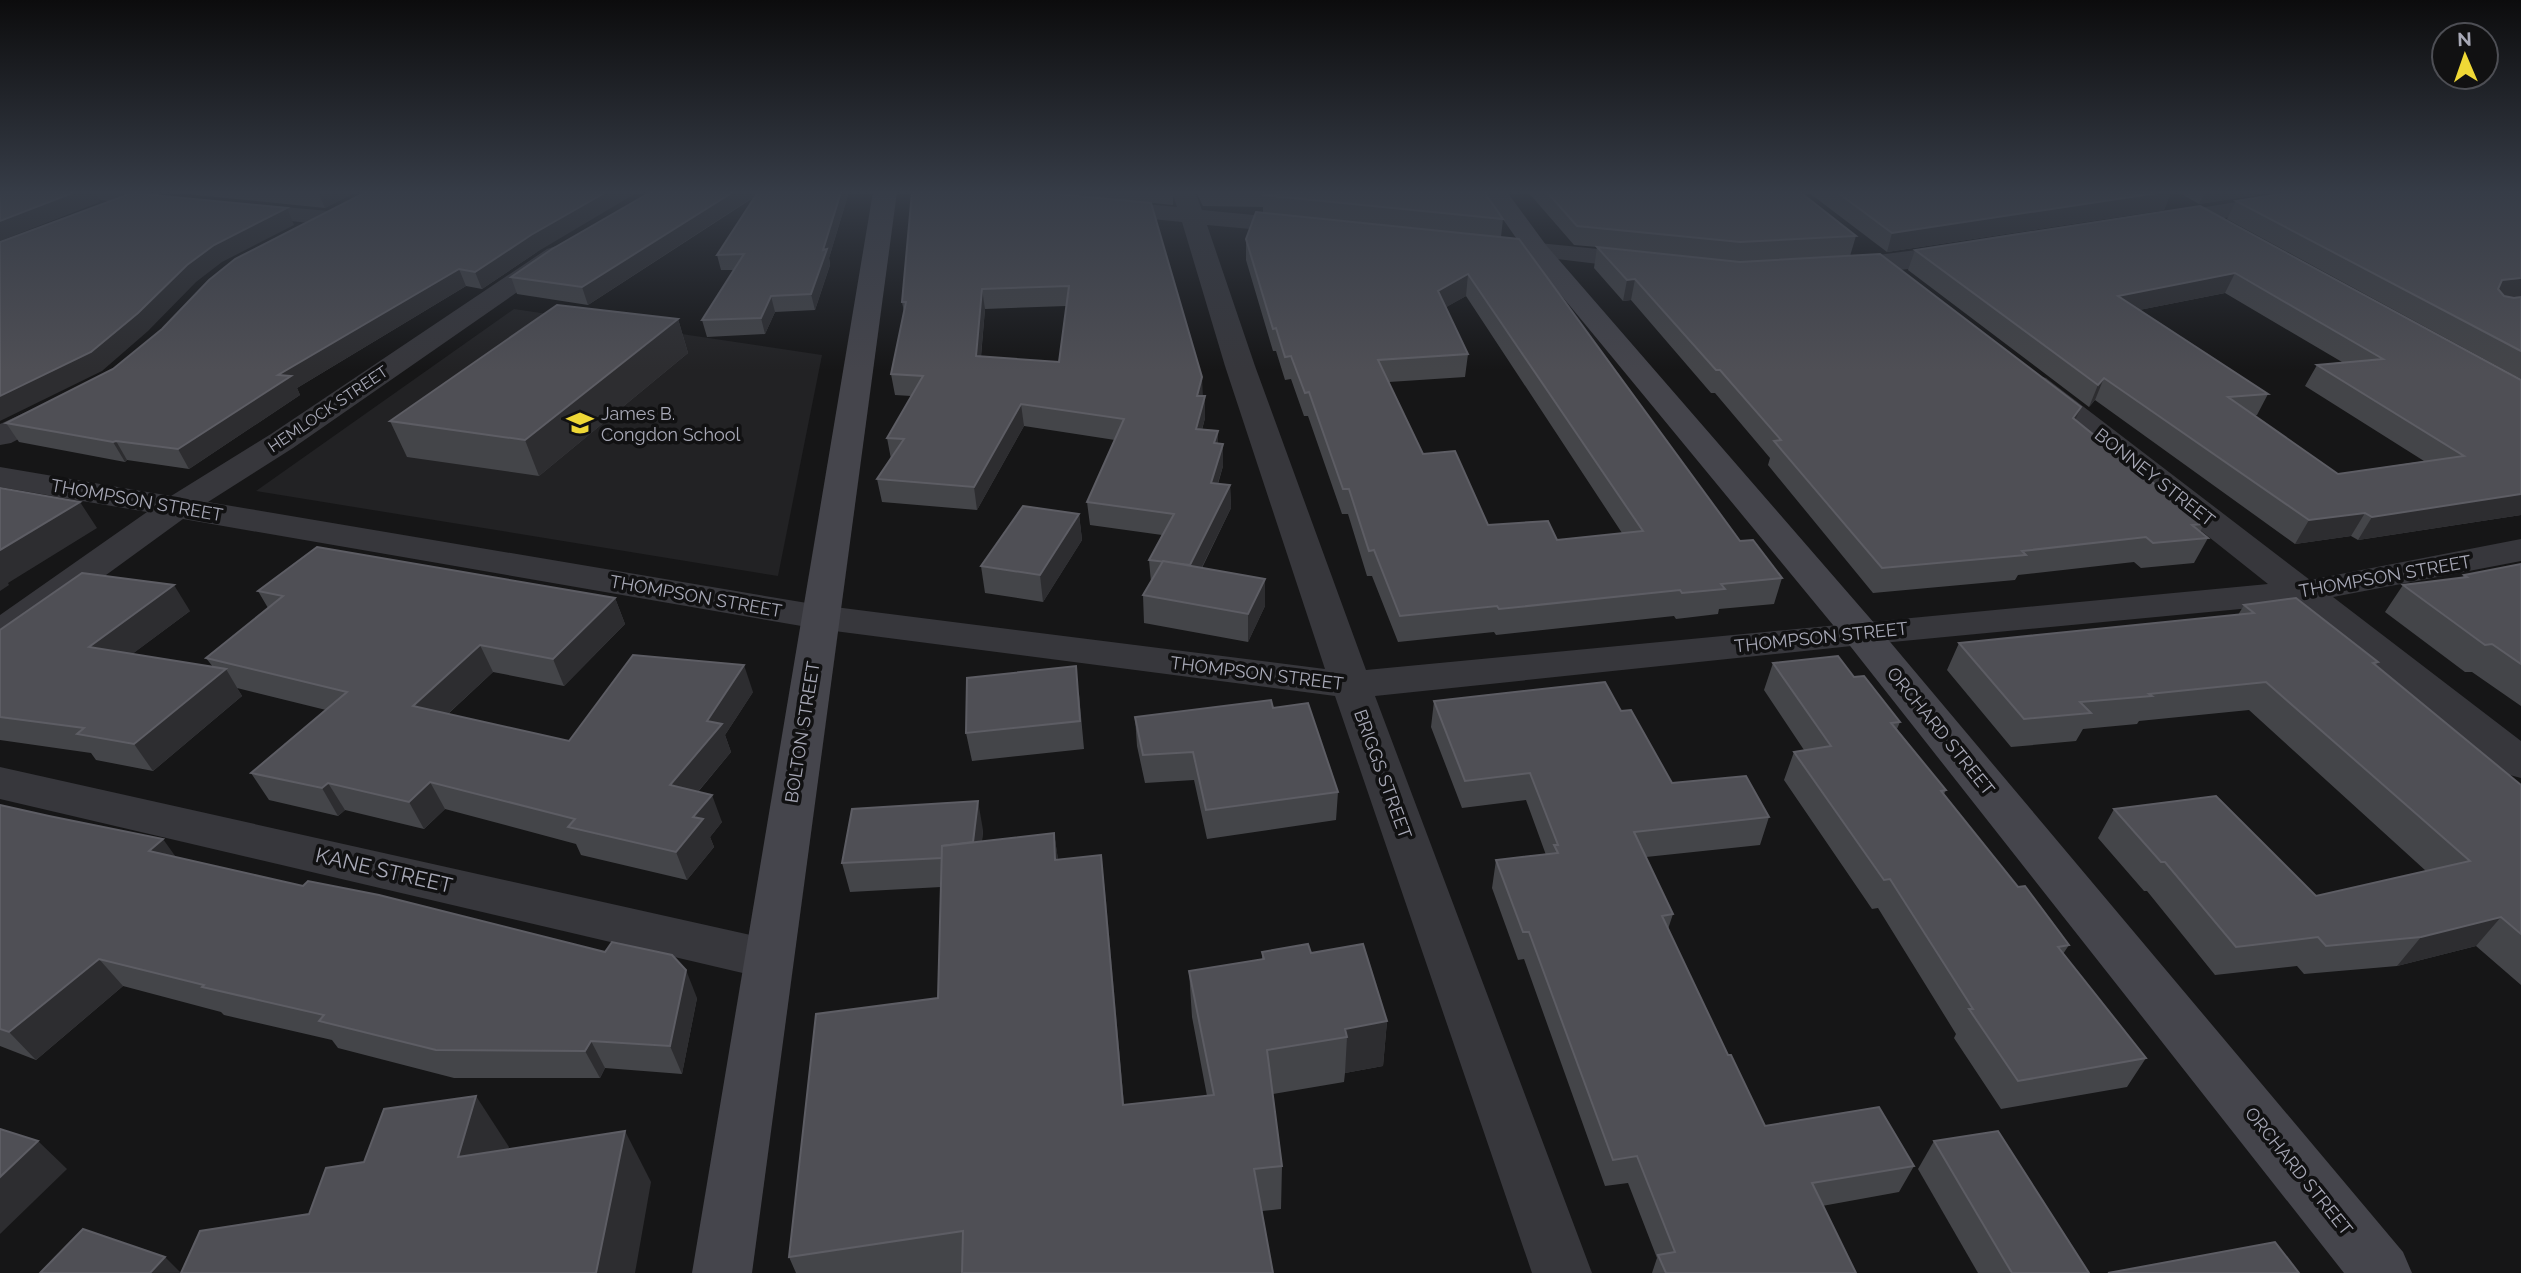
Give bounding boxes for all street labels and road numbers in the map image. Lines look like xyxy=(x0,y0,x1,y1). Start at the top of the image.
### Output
street label: HEMLOCK STREET xyxy=(264,362,392,456)
street label: BONNEY STREET xyxy=(2091,424,2219,530)
street label: THOMPSON STREET xyxy=(49,475,225,525)
street label: THOMPSON STREET xyxy=(2297,551,2473,601)
street label: THOMPSON STREET xyxy=(608,571,784,621)
street label: THOMPSON STREET xyxy=(1733,617,1909,657)
street label: THOMPSON STREET xyxy=(1169,652,1345,694)
street label: BOLTON STREET xyxy=(780,660,824,804)
street label: ORCHARD STREET xyxy=(1883,663,1999,799)
street label: BRIGGS STREET xyxy=(1350,706,1416,842)
street label: KANE STREET xyxy=(313,842,455,898)
street label: ORCHARD STREET xyxy=(2241,1103,2357,1239)

